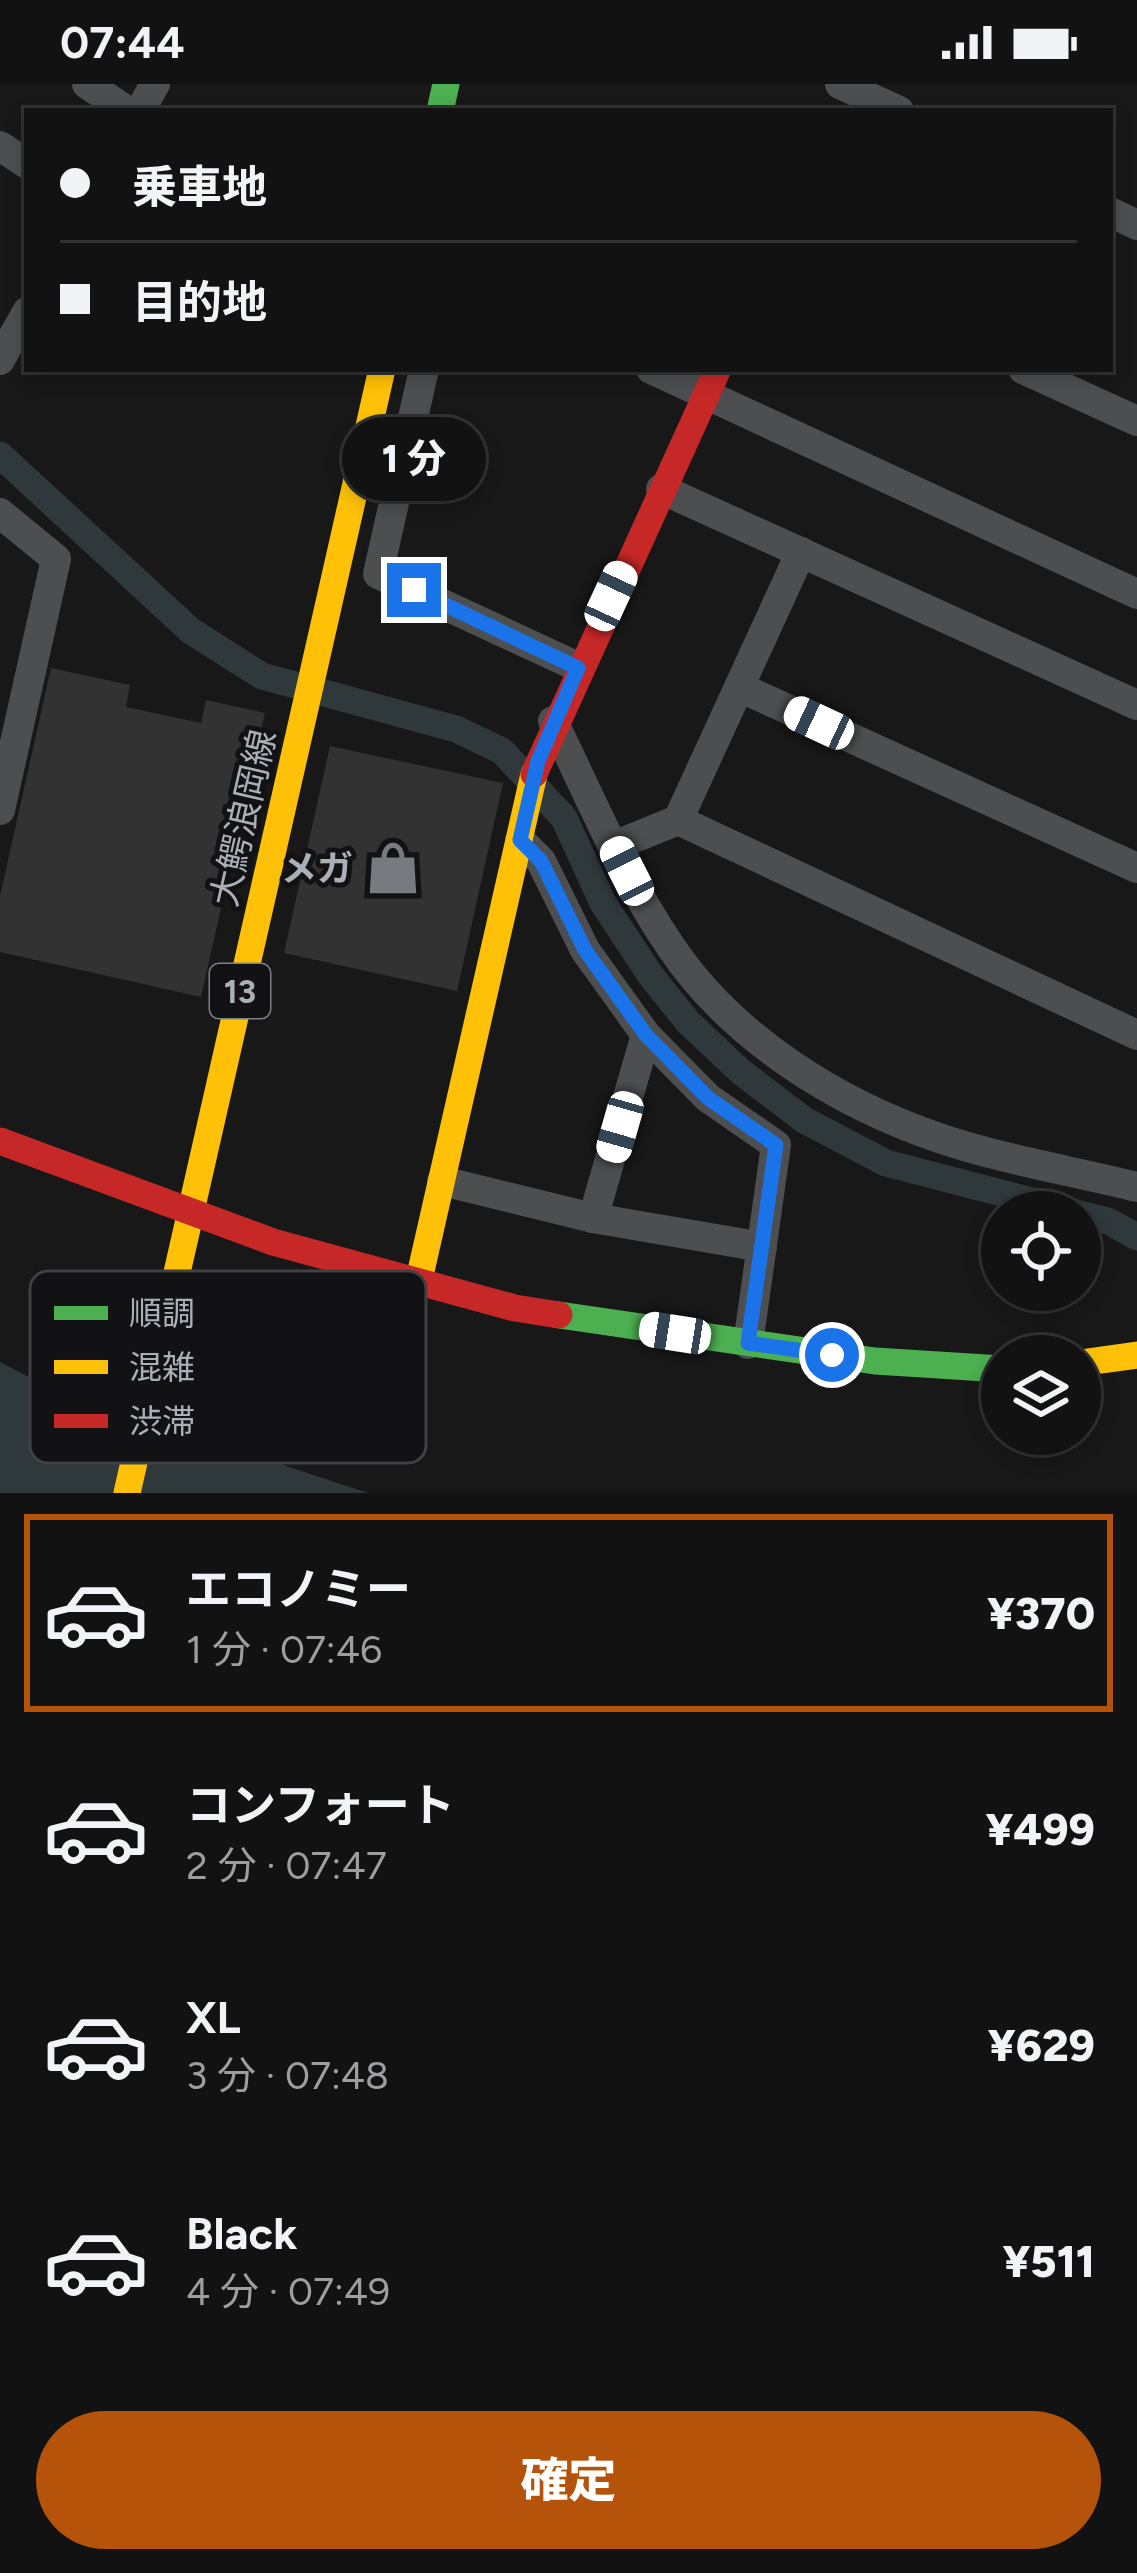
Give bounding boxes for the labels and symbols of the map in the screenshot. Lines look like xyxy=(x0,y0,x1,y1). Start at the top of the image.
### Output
callout: 1 分 xyxy=(342,416,486,500)
car xyxy=(579,556,643,636)
route end xyxy=(387,563,441,617)
car xyxy=(779,691,859,755)
street label: 大鰐浪岡線 xyxy=(202,726,285,911)
car xyxy=(595,831,659,911)
shop icon: メガ xyxy=(364,839,422,897)
place label: メガ xyxy=(281,847,353,890)
road number: 13 xyxy=(210,964,270,1018)
car xyxy=(593,1087,647,1167)
legend xyxy=(30,1271,426,1463)
text: 順調 xyxy=(129,1294,195,1333)
car xyxy=(637,1310,713,1356)
route start xyxy=(805,1328,859,1382)
text: 混雑 xyxy=(129,1348,195,1387)
text: 渋滞 xyxy=(129,1402,195,1441)

